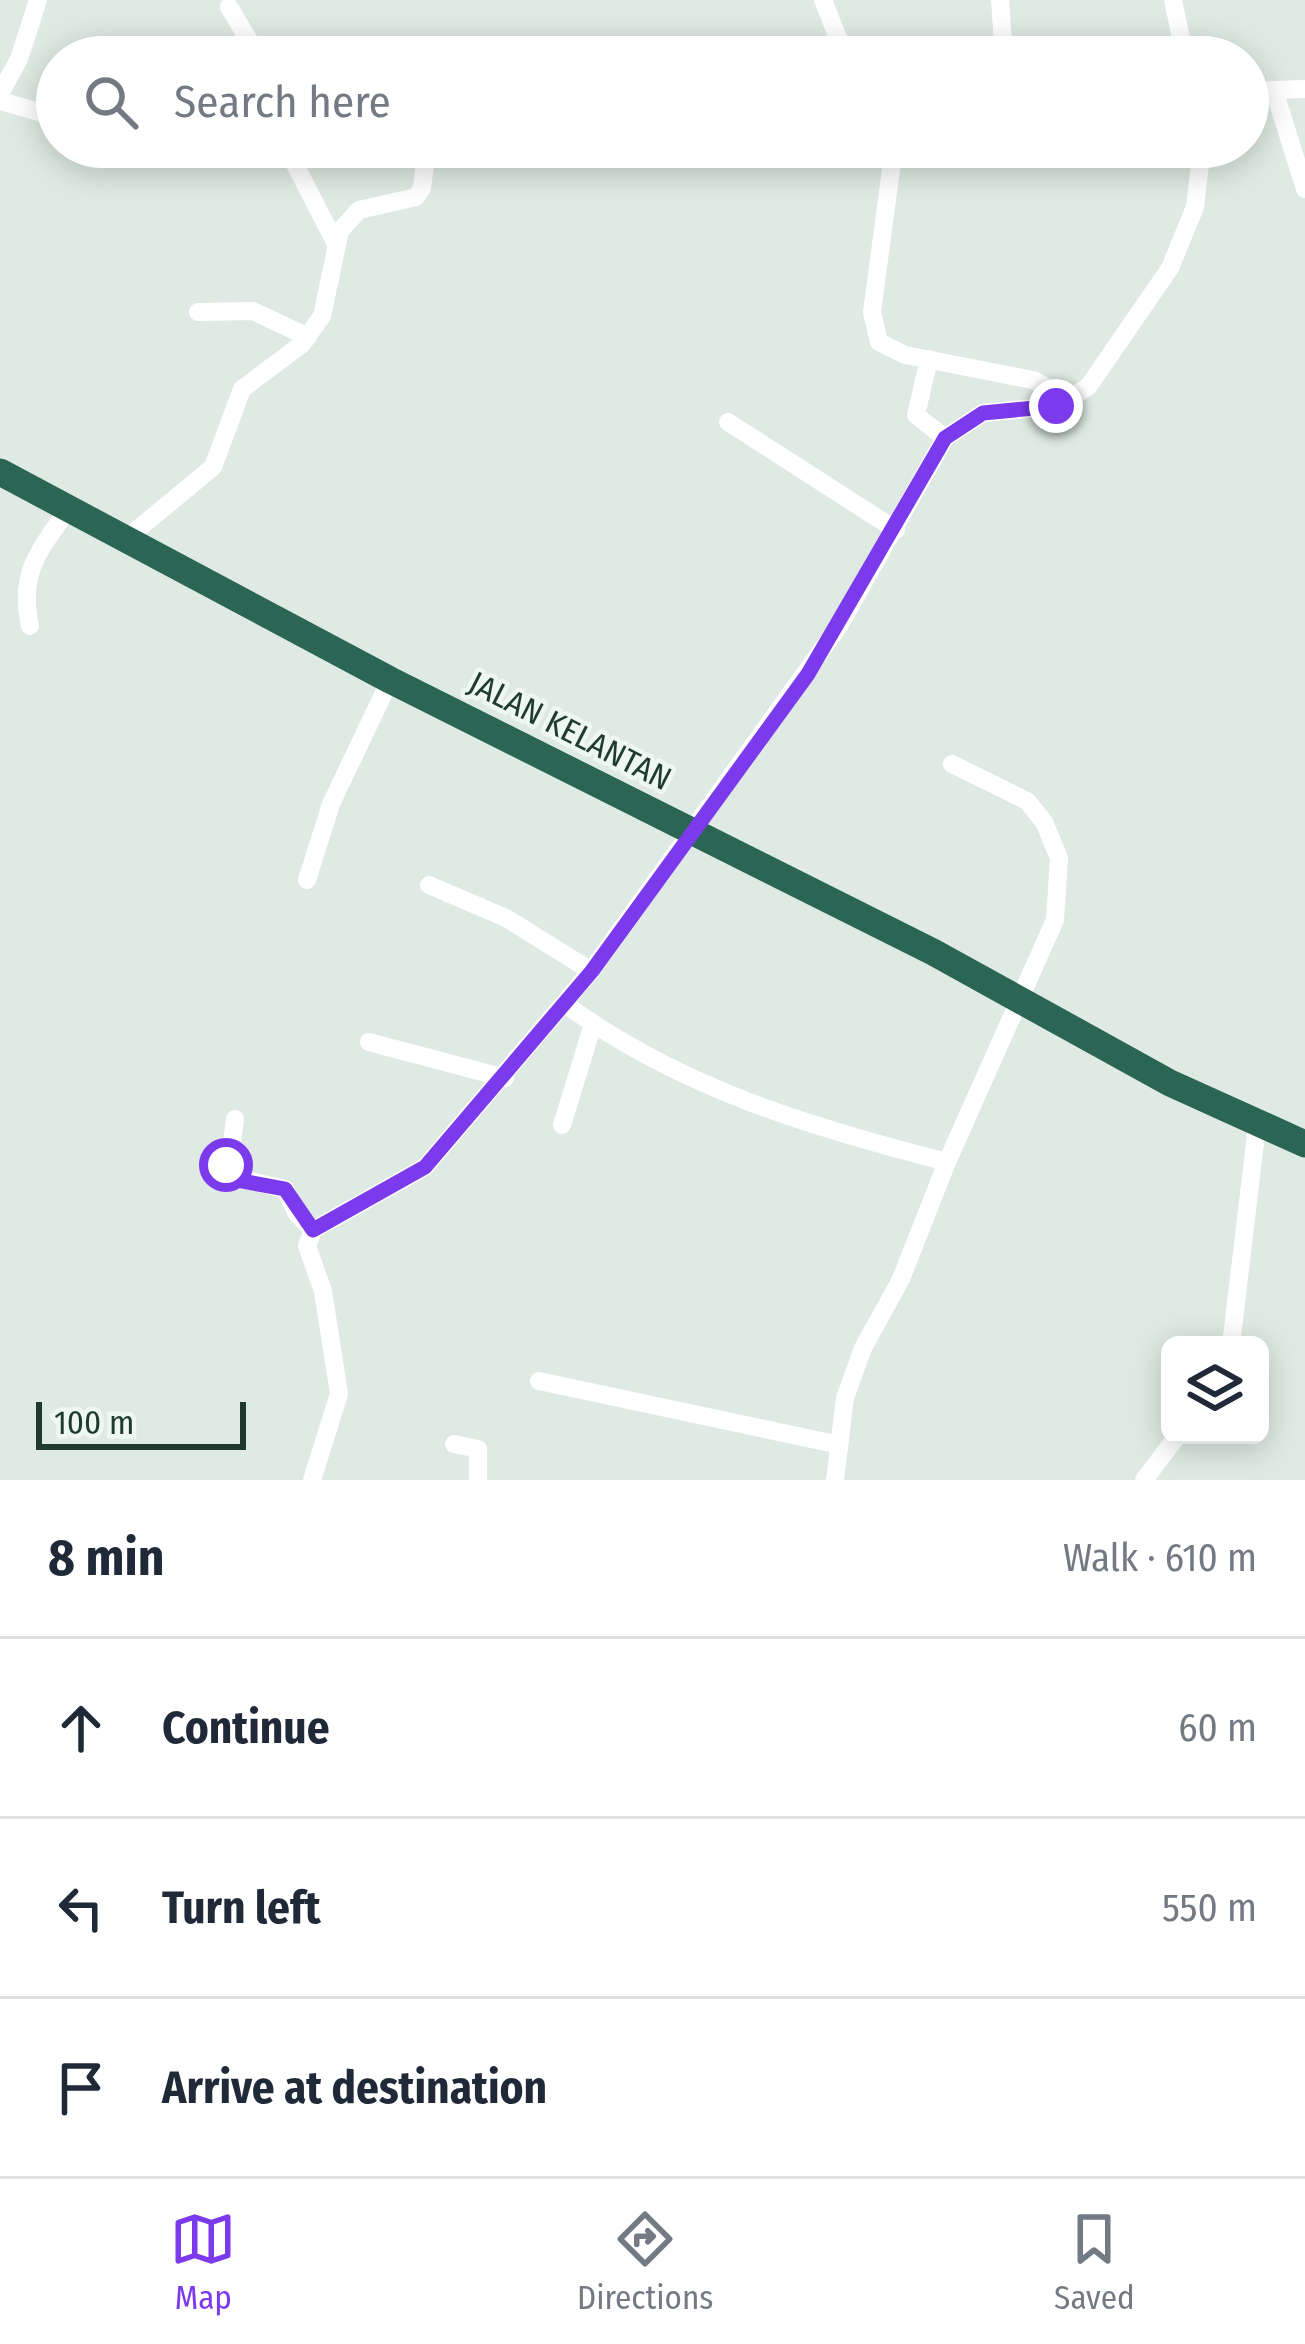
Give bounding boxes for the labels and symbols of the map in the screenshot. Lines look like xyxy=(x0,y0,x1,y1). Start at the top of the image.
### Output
route end xyxy=(1029,379,1083,433)
street label: JALAN KELANTAN xyxy=(462,663,678,799)
route start xyxy=(199,1138,253,1192)
scale bar xyxy=(36,1396,246,1449)

